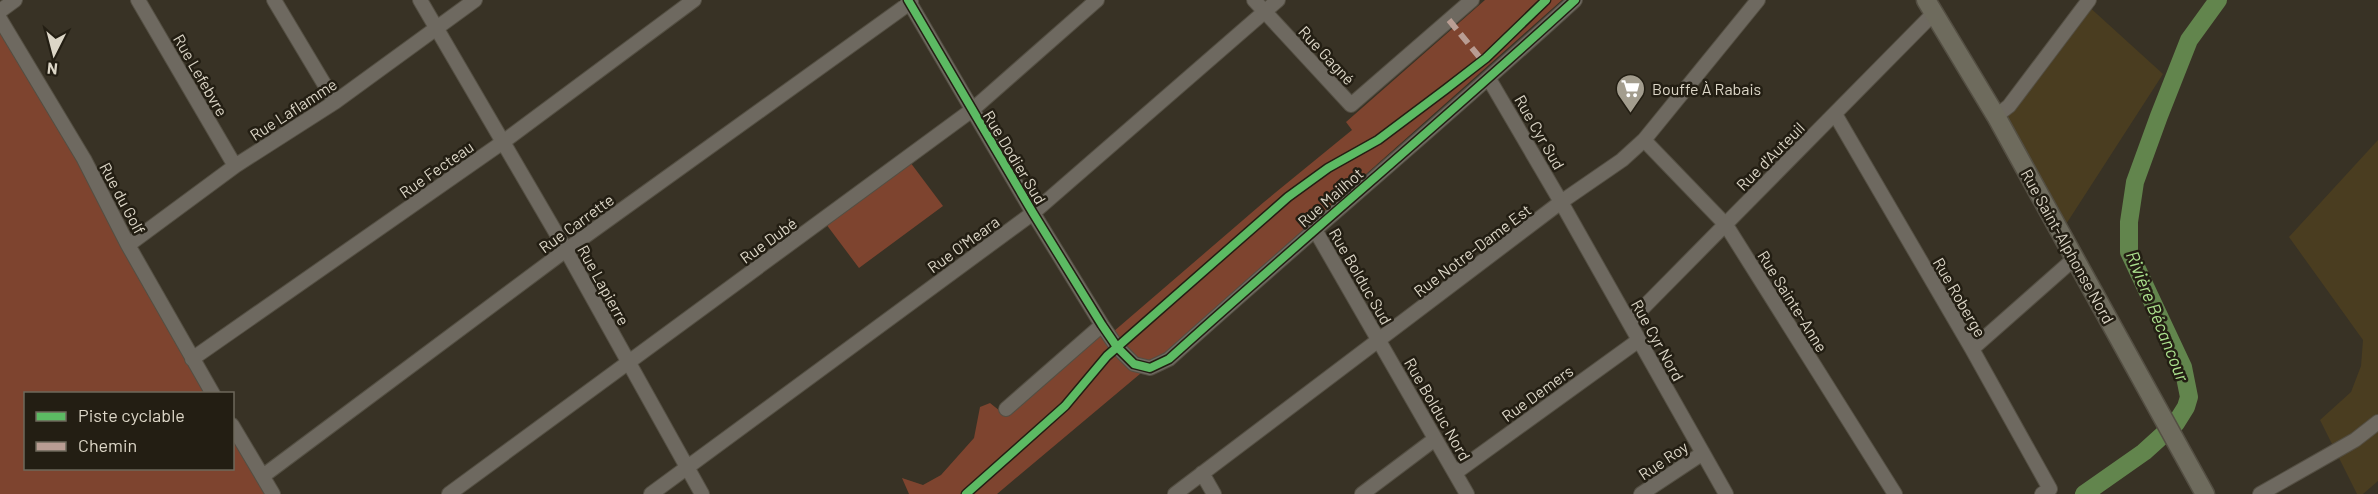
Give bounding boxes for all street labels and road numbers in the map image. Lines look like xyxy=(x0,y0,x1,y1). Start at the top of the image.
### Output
street label: Rue Gagné xyxy=(1295,22,1359,88)
street label: Rue Lefebvre xyxy=(170,31,232,119)
street label: Rue Laflamme xyxy=(246,74,340,144)
street label: Rue Cyr Sud xyxy=(1511,91,1569,173)
street label: Rue Dodier Sud xyxy=(980,107,1050,207)
street label: Rue d'Auteuil xyxy=(1732,118,1808,194)
street label: Rue Fecteau xyxy=(395,137,477,201)
street label: Rue du Golf xyxy=(96,159,150,237)
street label: Rue Mailhot xyxy=(1293,163,1367,231)
street label: Rue Saint-Alphonse Nord xyxy=(2018,165,2118,327)
street label: Rue Carrette xyxy=(535,190,617,256)
street label: Rue Notre-Dame Est xyxy=(1410,200,1534,300)
street label: Rue O'Meara xyxy=(923,212,1003,276)
street label: Rue Dubé xyxy=(736,213,800,267)
street label: Rue Bolduc Sud xyxy=(1326,224,1396,328)
street label: Rue Lapierre xyxy=(574,242,634,328)
street label: Rue Sainte-Anne xyxy=(1754,247,1832,355)
street label: Rue Roberge xyxy=(1930,254,1990,340)
street label: Rue Cyr Nord xyxy=(1628,296,1688,384)
street label: Rue Bolduc Nord xyxy=(1401,354,1475,464)
street label: Rue Demers xyxy=(1498,361,1576,425)
street label: Rue Roy xyxy=(1635,436,1692,483)

